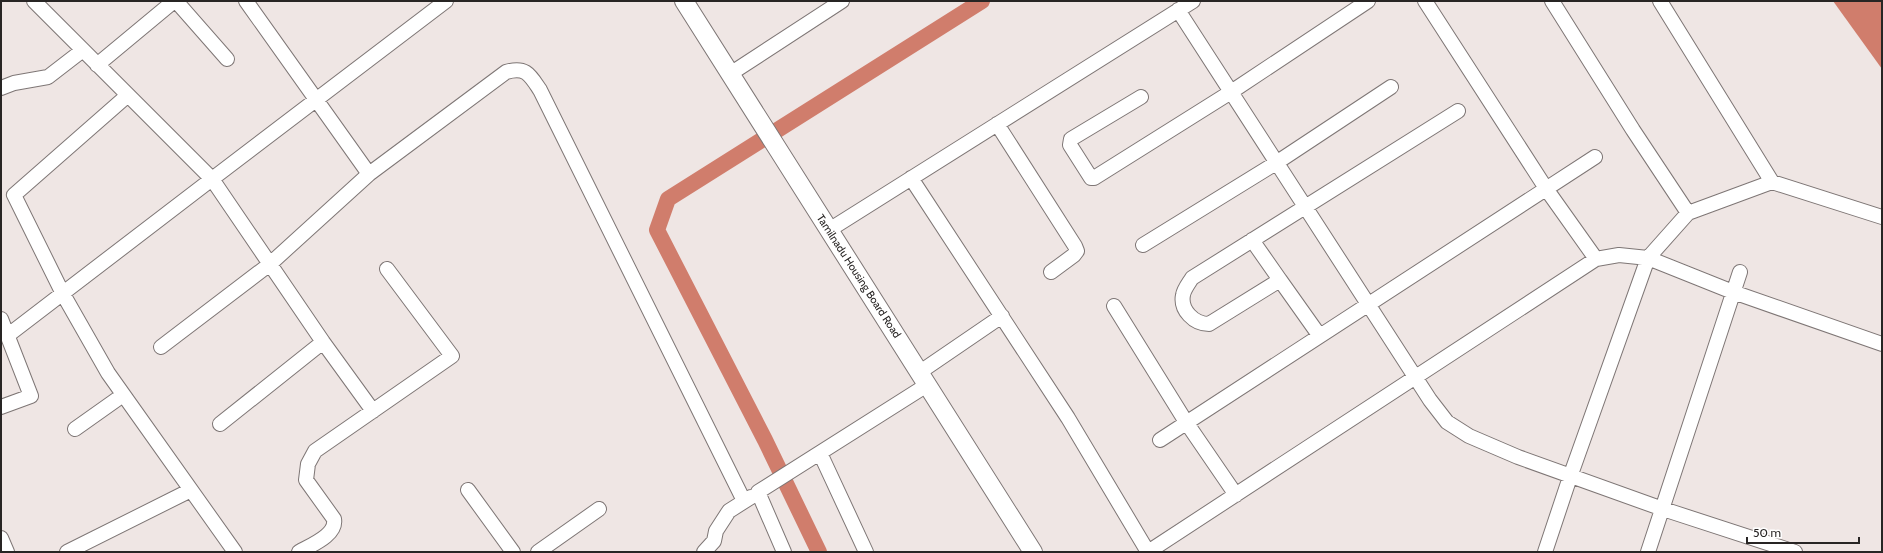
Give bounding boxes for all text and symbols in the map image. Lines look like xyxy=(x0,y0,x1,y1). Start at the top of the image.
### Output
street label: Tamilnadu Housing Board Road xyxy=(814,211,904,341)
scale bar xyxy=(1747,519,1859,545)
text: 50 m xyxy=(1753,525,1781,540)

